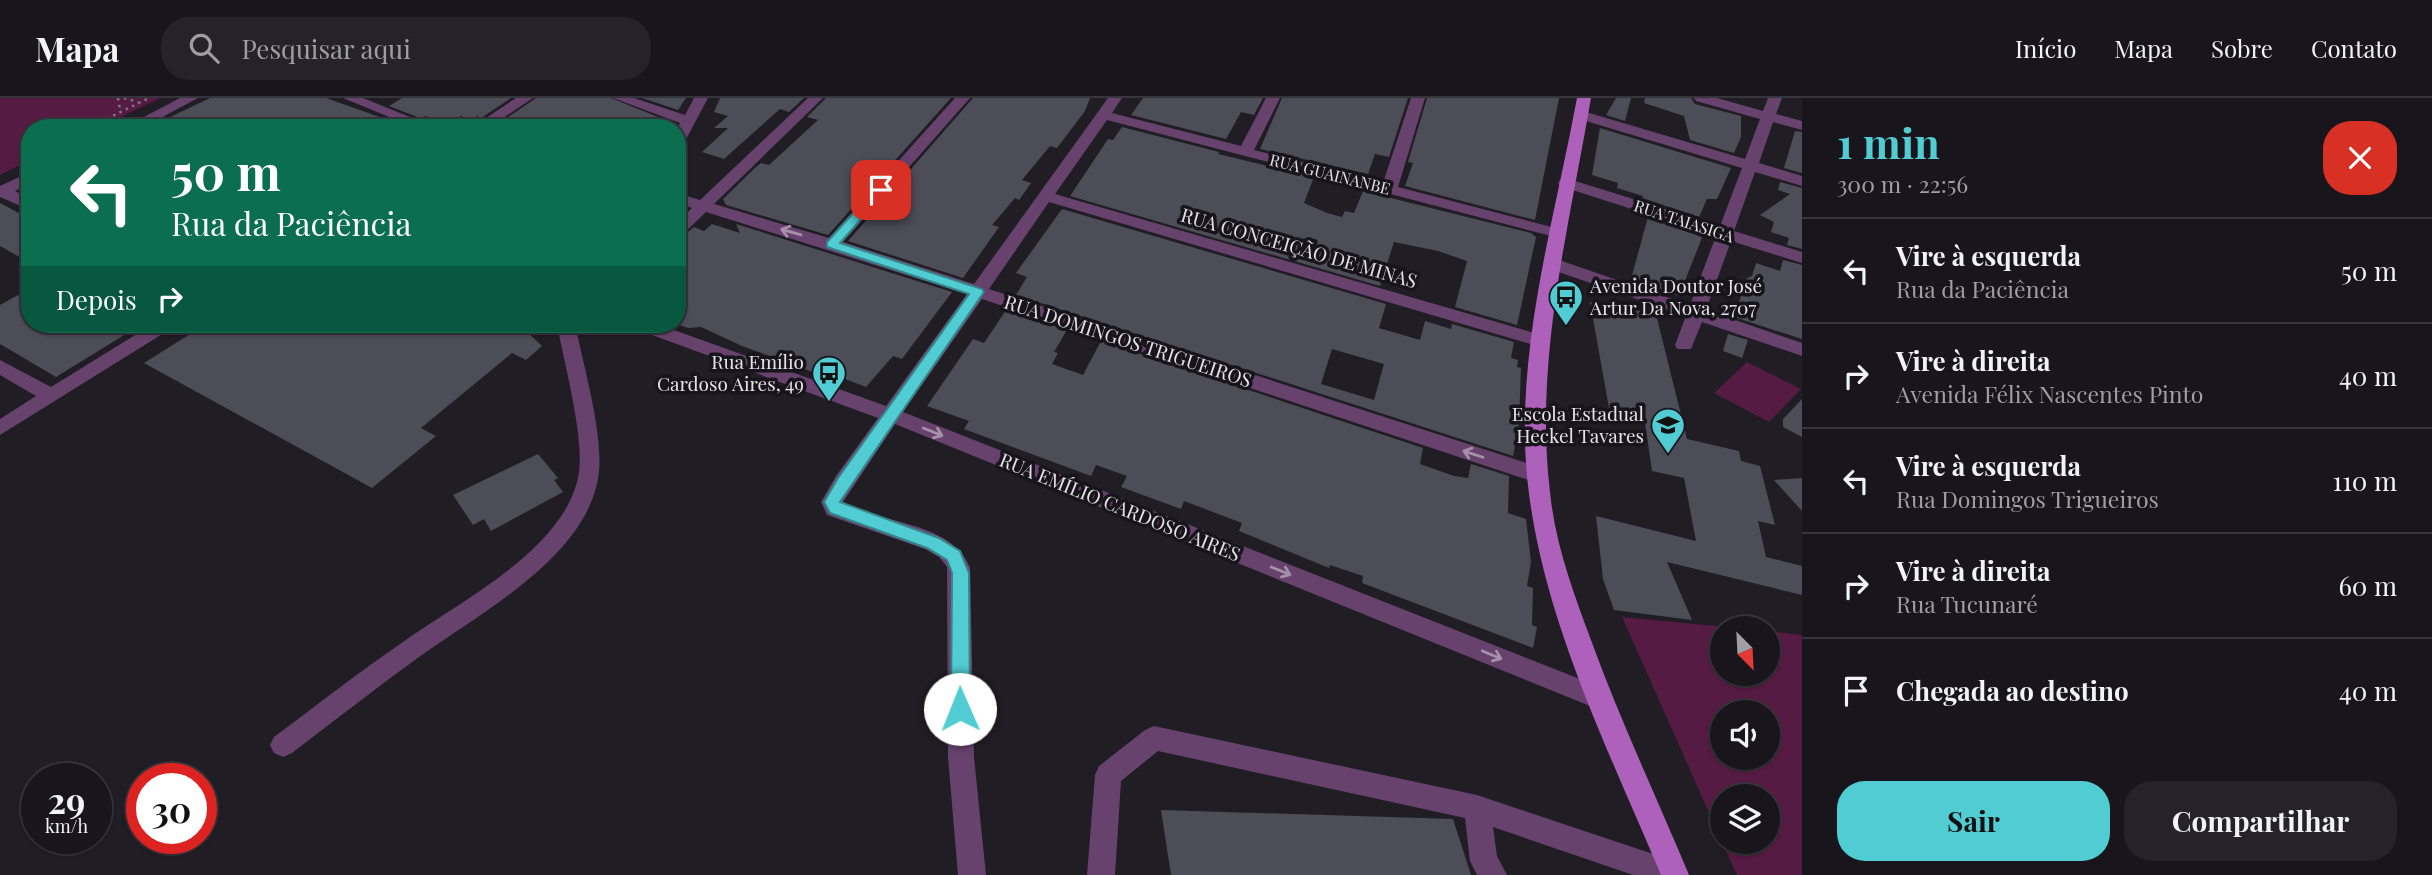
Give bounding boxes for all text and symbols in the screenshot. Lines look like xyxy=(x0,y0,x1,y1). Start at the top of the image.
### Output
search box xyxy=(161,17,651,80)
text: Mapa xyxy=(35,26,119,70)
icon: search xyxy=(185,29,223,67)
text: Pesquisar aqui xyxy=(241,31,411,66)
text: Início xyxy=(2015,32,2076,64)
text: Mapa xyxy=(2114,32,2173,64)
text: Sobre xyxy=(2211,32,2273,64)
text: Contato xyxy=(2311,32,2397,64)
text: 1 min xyxy=(1837,114,1940,170)
button: close xyxy=(2323,121,2397,195)
text: 50 m xyxy=(171,138,281,203)
icon: left xyxy=(56,147,147,238)
street label: RUA GUAINANBE xyxy=(1268,148,1393,199)
pin xyxy=(851,160,911,220)
text: 300 m · 22:56 xyxy=(1837,168,1968,199)
icon: arrive xyxy=(862,171,900,209)
street label: RUA TAIASIGA xyxy=(1631,194,1738,247)
text: Rua da Paciência xyxy=(171,201,411,244)
street label: RUA CONCEIÇÃO DE MINAS xyxy=(1178,201,1420,293)
one-way arrow xyxy=(780,225,802,238)
text: Vire à esquerda xyxy=(1896,238,2081,273)
icon: left xyxy=(1837,252,1875,290)
text: 50 m xyxy=(2341,253,2397,288)
place label: Avenida Doutor José Artur Da Nova, 2707 xyxy=(1589,272,1762,320)
text: Rua da Paciência xyxy=(1896,273,2069,304)
bus stop icon: Avenida Doutor José Artur Da Nova, 2707 xyxy=(1547,278,1585,327)
icon: right xyxy=(151,280,189,318)
text: Depois xyxy=(56,282,137,317)
street label: RUA DOMINGOS TRIGUEIROS xyxy=(1001,288,1255,392)
text: Vire à direita xyxy=(1896,343,2051,378)
place label: Rua Emílio Cardoso Aires, 49 xyxy=(657,348,804,396)
bus stop icon: Rua Emílio Cardoso Aires, 49 xyxy=(810,354,848,403)
icon: right xyxy=(1837,357,1875,395)
text: 40 m xyxy=(2339,358,2397,393)
text: Avenida Félix Nascentes Pinto xyxy=(1896,378,2203,409)
place label: Escola Estadual Heckel Tavares xyxy=(1512,400,1645,448)
school or university icon: Escola Estadual Heckel Tavares xyxy=(1649,406,1687,455)
one-way arrow xyxy=(921,426,943,439)
street label: RUA EMÍLIO CARDOSO AIRES xyxy=(996,446,1245,566)
one-way arrow xyxy=(1462,447,1484,459)
text: Vire à esquerda xyxy=(1896,448,2081,483)
icon: left xyxy=(1837,462,1875,500)
text: 110 m xyxy=(2333,463,2397,498)
text: Rua Domingos Trigueiros xyxy=(1896,483,2159,514)
text: Vire à direita xyxy=(1896,553,2051,588)
one-way arrow xyxy=(1269,565,1291,578)
icon: right xyxy=(1837,567,1875,605)
text: 60 m xyxy=(2338,568,2397,603)
text: Rua Tucunaré xyxy=(1896,588,2038,619)
north arrow xyxy=(1710,616,1780,686)
map controls xyxy=(1710,616,1780,854)
one-way arrow xyxy=(1480,649,1502,662)
position arrow xyxy=(923,672,997,746)
icon: arrive xyxy=(1837,672,1875,710)
text: Chegada ao destino xyxy=(1896,673,2129,708)
text: 40 m xyxy=(2339,673,2397,708)
button: sound xyxy=(1710,700,1780,770)
speed limit sign: 30 xyxy=(126,763,217,854)
text: 29 xyxy=(48,776,85,823)
button: Sair xyxy=(1837,781,2110,861)
button: Compartilhar xyxy=(2124,781,2397,861)
button: layers xyxy=(1710,784,1780,854)
text: km/h xyxy=(45,814,88,838)

